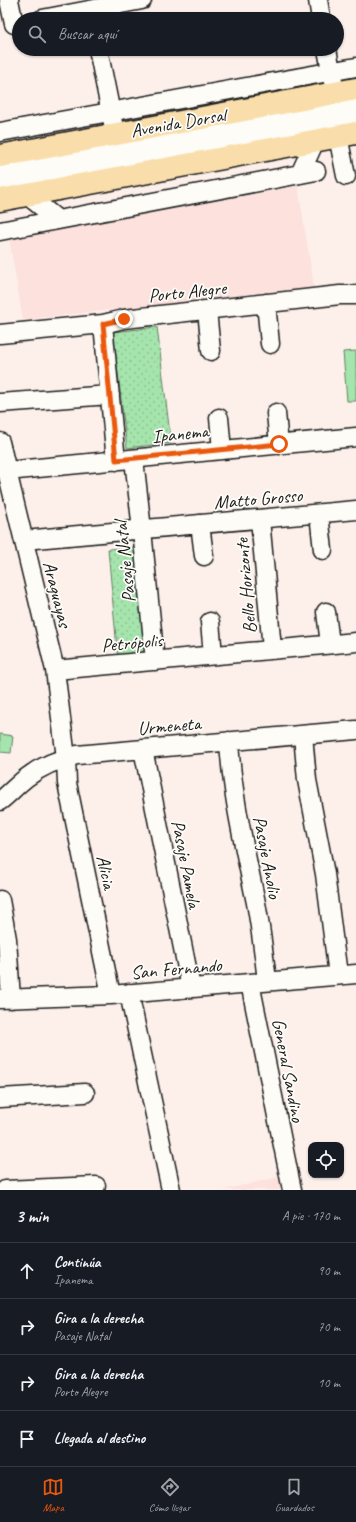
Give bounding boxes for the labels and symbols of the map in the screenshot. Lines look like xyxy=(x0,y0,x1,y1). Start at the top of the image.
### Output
street label: Avenida Dorsal xyxy=(129,102,231,143)
street label: Porto Alegre xyxy=(147,276,229,308)
route end xyxy=(115,310,133,328)
street label: Ipanema xyxy=(151,419,212,449)
route start xyxy=(270,435,288,453)
street label: Matto Grosso xyxy=(213,483,305,515)
street label: Pasaje Natal xyxy=(108,516,141,604)
street label: Bello Horizonte xyxy=(230,535,262,635)
street label: Araguayas xyxy=(37,559,77,632)
street label: Petrópolis xyxy=(100,628,165,658)
street label: Urmeneta xyxy=(137,711,204,741)
street label: Pasaje Anolio xyxy=(247,814,287,902)
street label: Pasaje Pamela xyxy=(166,818,207,912)
street label: Alicia xyxy=(91,853,122,894)
street label: San Fernando xyxy=(130,953,224,985)
street label: General Sandino xyxy=(266,1016,310,1125)

